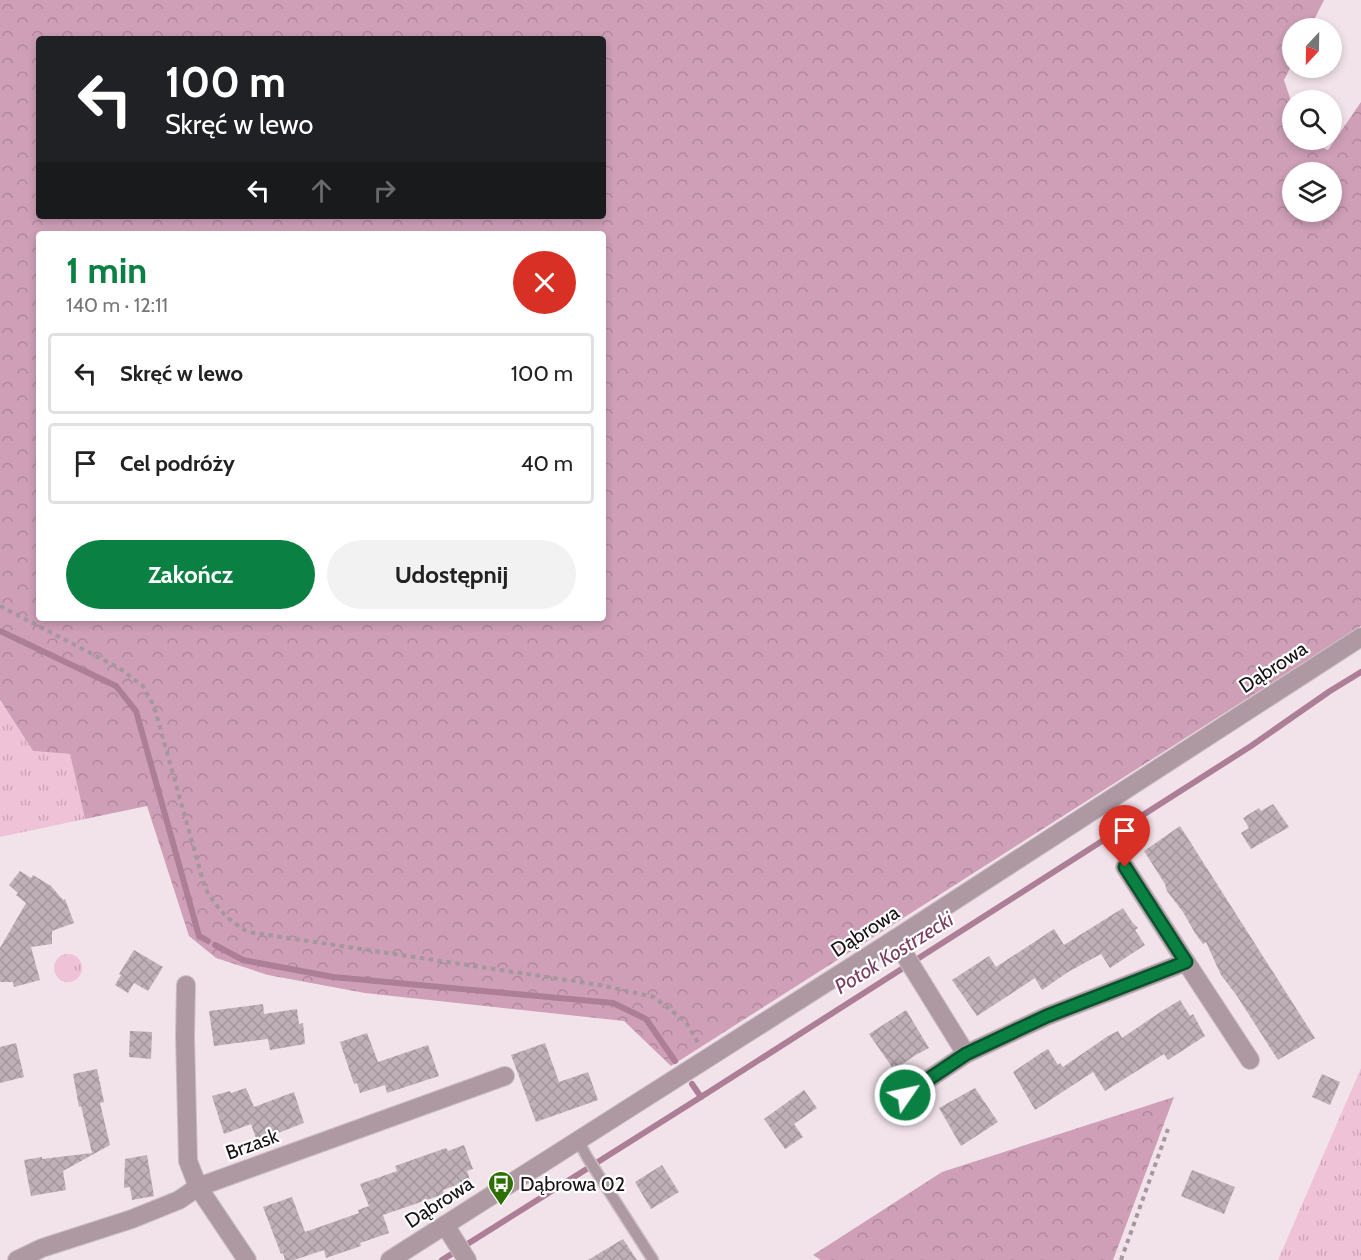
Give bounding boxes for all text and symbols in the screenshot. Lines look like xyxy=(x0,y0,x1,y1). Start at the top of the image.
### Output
north arrow xyxy=(1282,18,1342,78)
map controls xyxy=(1282,18,1342,222)
text: 100 m xyxy=(165,56,286,108)
icon: left xyxy=(66,60,144,138)
button: search xyxy=(1282,90,1342,150)
text: Skręć w lewo xyxy=(165,108,313,141)
button: layers xyxy=(1282,162,1342,222)
icon: left xyxy=(242,174,275,207)
icon: ahead xyxy=(305,174,338,207)
icon: right xyxy=(368,174,401,207)
text: 1 min xyxy=(66,248,147,292)
button: close xyxy=(513,251,576,314)
text: 140 m · 12:11 xyxy=(66,293,168,317)
icon: left xyxy=(69,357,102,390)
text: Skręć w lewo xyxy=(120,360,243,387)
text: 100 m xyxy=(511,360,573,387)
icon: arrive xyxy=(69,447,102,480)
text: Cel podróży xyxy=(120,450,235,477)
text: 40 m xyxy=(521,450,573,477)
button: Zakończ xyxy=(66,540,315,609)
button: Udostępnij xyxy=(327,540,576,609)
street label: Dąbrowa xyxy=(1234,636,1312,698)
pin xyxy=(1099,805,1150,867)
icon: arrive xyxy=(1108,814,1141,847)
street label: Dąbrowa xyxy=(826,900,904,962)
water label: Potok Kostrzecki xyxy=(830,906,958,999)
position arrow xyxy=(873,1063,937,1127)
street label: Brzask xyxy=(222,1123,282,1165)
bus stop icon: Dąbrowa 02 xyxy=(486,1169,516,1207)
street label: Dąbrowa xyxy=(400,1171,478,1233)
place label: Dąbrowa 02 xyxy=(520,1172,625,1196)

